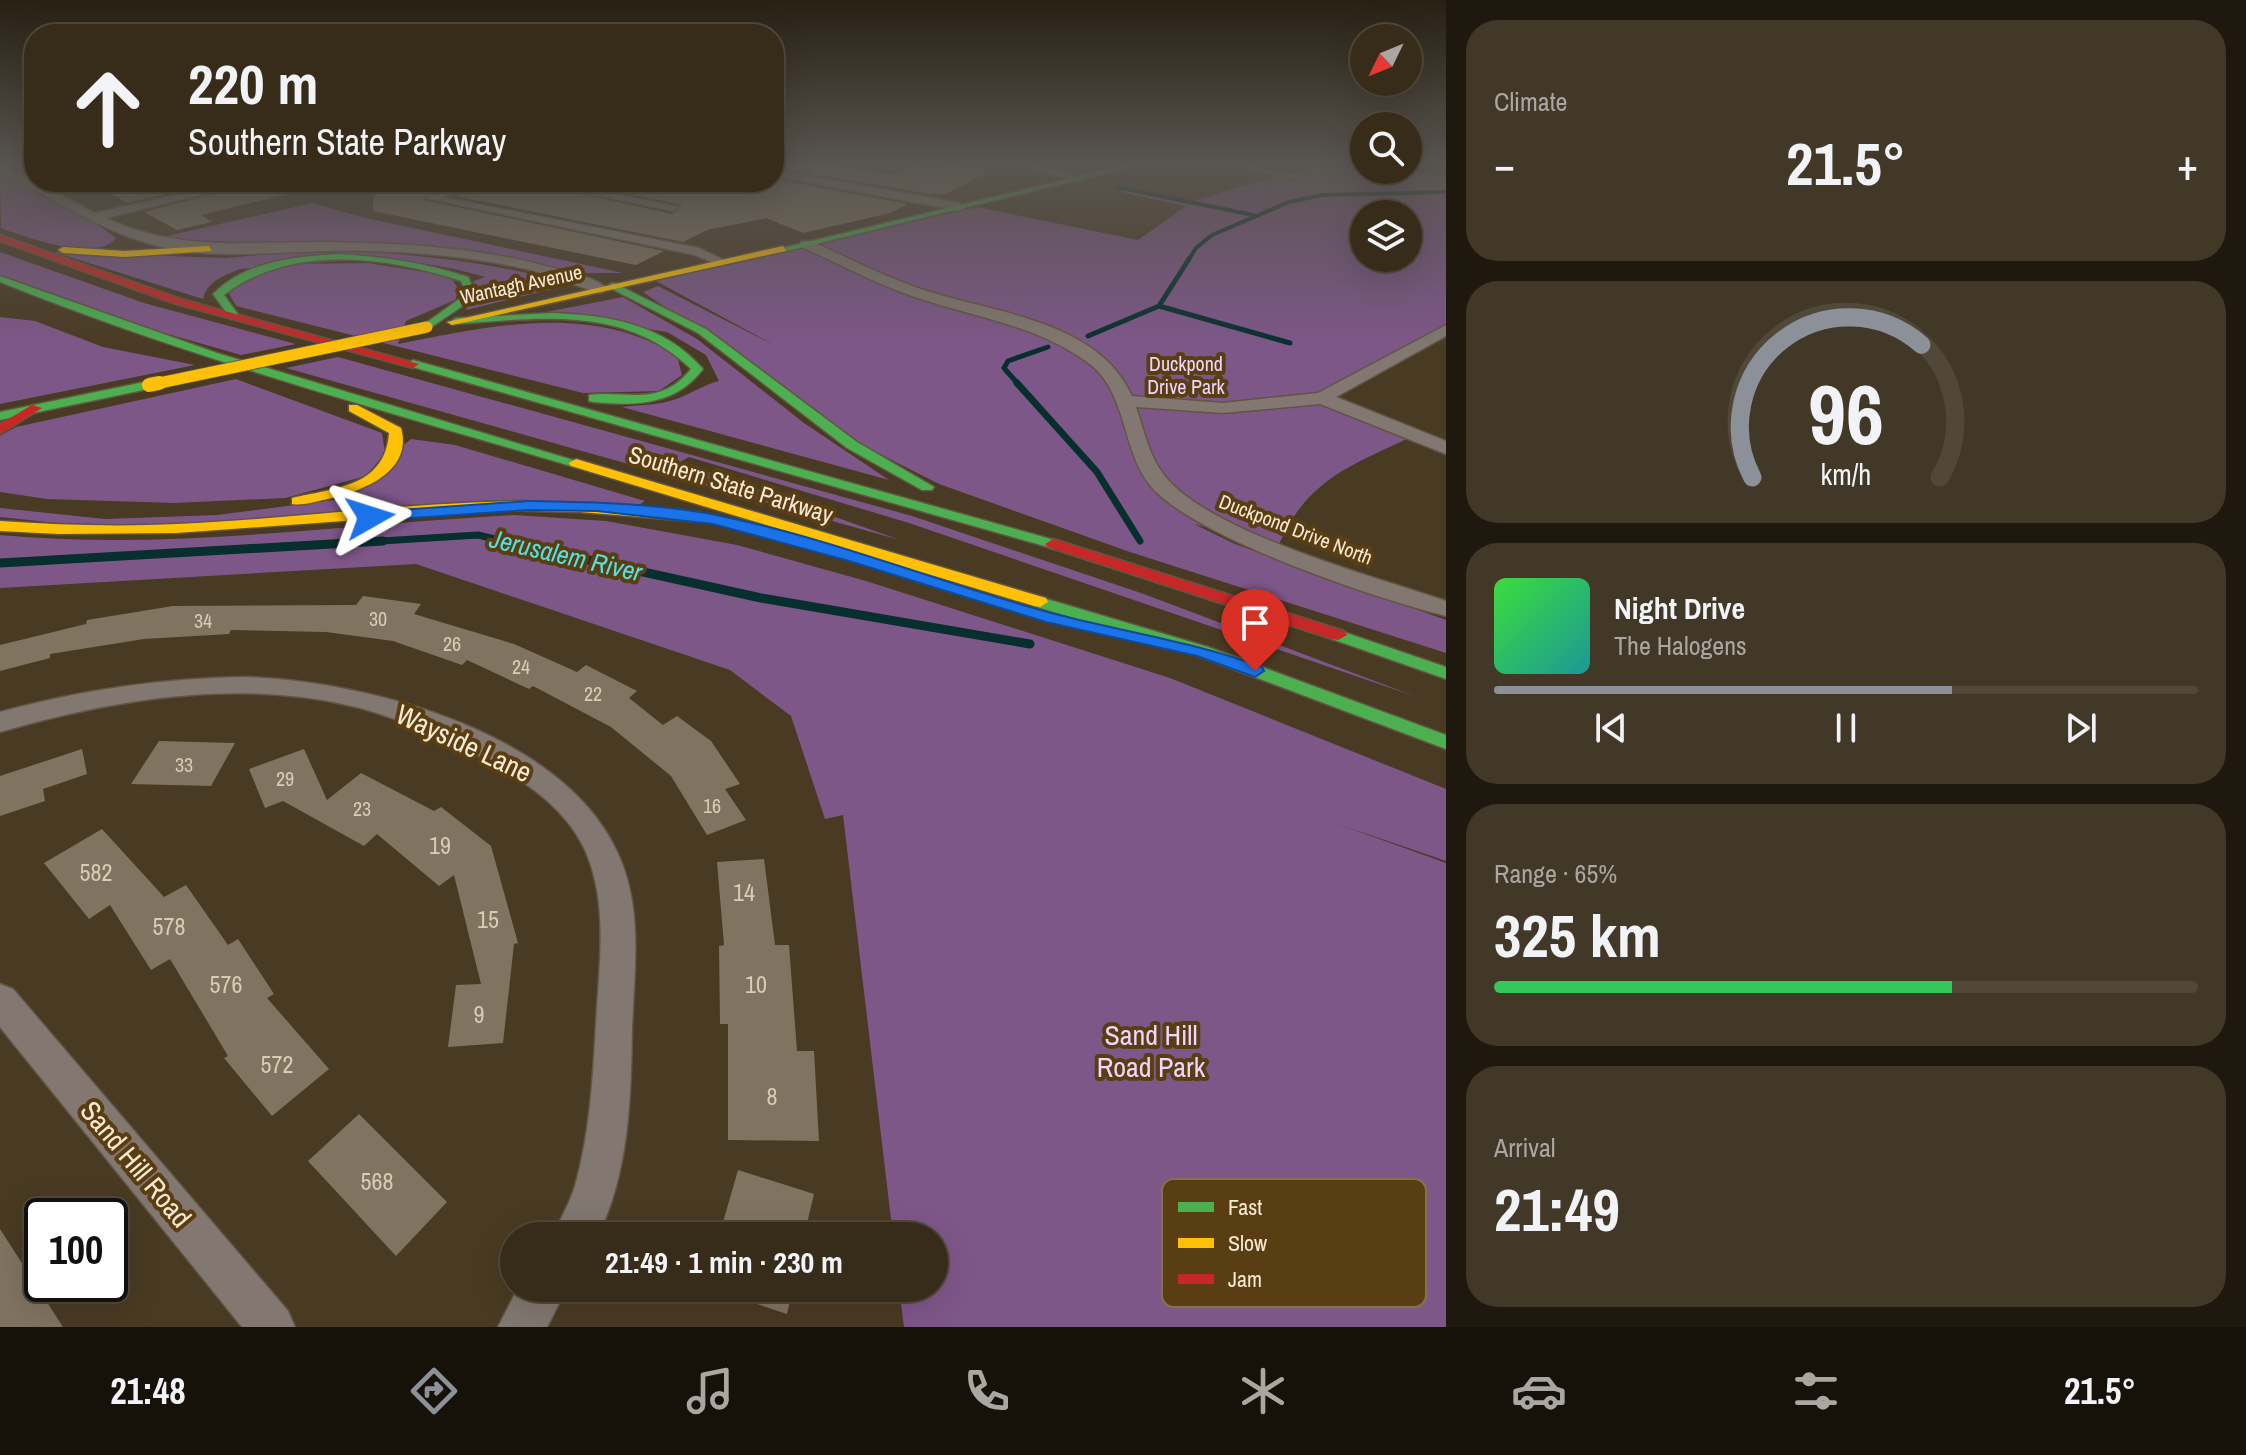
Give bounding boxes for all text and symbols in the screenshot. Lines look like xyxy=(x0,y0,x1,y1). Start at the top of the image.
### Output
north arrow xyxy=(1350,24,1422,96)
map controls xyxy=(1350,24,1422,272)
text: 220 m xyxy=(188,46,318,121)
icon: ahead xyxy=(56,56,160,160)
text: Climate xyxy=(1494,84,1567,119)
button: search xyxy=(1350,112,1422,184)
text: Southern State Parkway xyxy=(188,118,506,166)
text: 21.5° xyxy=(1786,123,1906,204)
text: − xyxy=(1494,134,1515,194)
text: + xyxy=(2177,134,2198,194)
button: layers xyxy=(1350,200,1422,272)
street label: Wantagh Avenue xyxy=(458,258,584,310)
park label: Duckpond Drive Park xyxy=(1147,350,1226,400)
text: 96 xyxy=(1808,358,1884,470)
street label: Southern State Parkway xyxy=(625,438,837,530)
text: km/h xyxy=(1821,455,1871,494)
position arrow xyxy=(328,475,412,559)
street label: Duckpond Drive North xyxy=(1215,487,1377,571)
water label: Jerusalem River xyxy=(485,520,646,590)
text: Night Drive xyxy=(1614,588,1745,628)
pin xyxy=(1221,589,1289,671)
icon: arrive xyxy=(1233,601,1277,645)
house number: 30 xyxy=(369,605,387,632)
house number: 34 xyxy=(194,607,212,634)
text: The Halogens xyxy=(1614,628,1747,663)
house number: 26 xyxy=(443,630,461,657)
house number: 24 xyxy=(512,653,530,680)
house number: 22 xyxy=(584,680,602,707)
street label: Wayside Lane xyxy=(390,695,538,791)
icon: previous xyxy=(1589,706,1633,750)
icon: pause xyxy=(1824,706,1868,750)
icon: next xyxy=(2059,706,2103,750)
house number: 33 xyxy=(175,751,193,778)
house number: 29 xyxy=(276,765,294,792)
house number: 16 xyxy=(703,792,721,819)
house number: 23 xyxy=(353,795,371,822)
house number: 19 xyxy=(429,829,451,861)
house number: 582 xyxy=(80,856,112,888)
text: Range · 65% xyxy=(1494,856,1617,891)
house number: 14 xyxy=(733,876,755,908)
text: 325 km xyxy=(1494,895,1661,976)
house number: 15 xyxy=(477,903,499,935)
house number: 578 xyxy=(153,910,185,942)
house number: 576 xyxy=(210,968,242,1000)
house number: 10 xyxy=(745,968,767,1000)
house number: 9 xyxy=(474,998,484,1030)
park label: Sand Hill Road Park xyxy=(1097,1016,1206,1086)
house number: 572 xyxy=(261,1048,293,1080)
house number: 8 xyxy=(767,1080,777,1112)
street label: Sand Hill Road xyxy=(72,1093,200,1235)
text: Arrival xyxy=(1494,1130,1556,1165)
house number: 568 xyxy=(361,1165,393,1197)
text: 21:49 xyxy=(1494,1169,1620,1250)
legend xyxy=(1162,1179,1426,1307)
text: Fast xyxy=(1228,1192,1262,1222)
speed limit sign: 100 xyxy=(24,1198,128,1302)
text: Slow xyxy=(1228,1228,1267,1258)
text: 21:49 · 1 min · 230 m xyxy=(605,1242,843,1282)
text: Jam xyxy=(1228,1264,1262,1294)
icon: directions xyxy=(406,1363,462,1419)
icon: music xyxy=(682,1363,738,1419)
icon: phone xyxy=(959,1363,1015,1419)
icon: climate xyxy=(1235,1363,1291,1419)
icon: car xyxy=(1511,1363,1567,1419)
icon: filters xyxy=(1788,1363,1844,1419)
text: 21:48 xyxy=(110,1367,186,1415)
text: 21.5° xyxy=(2064,1367,2136,1415)

